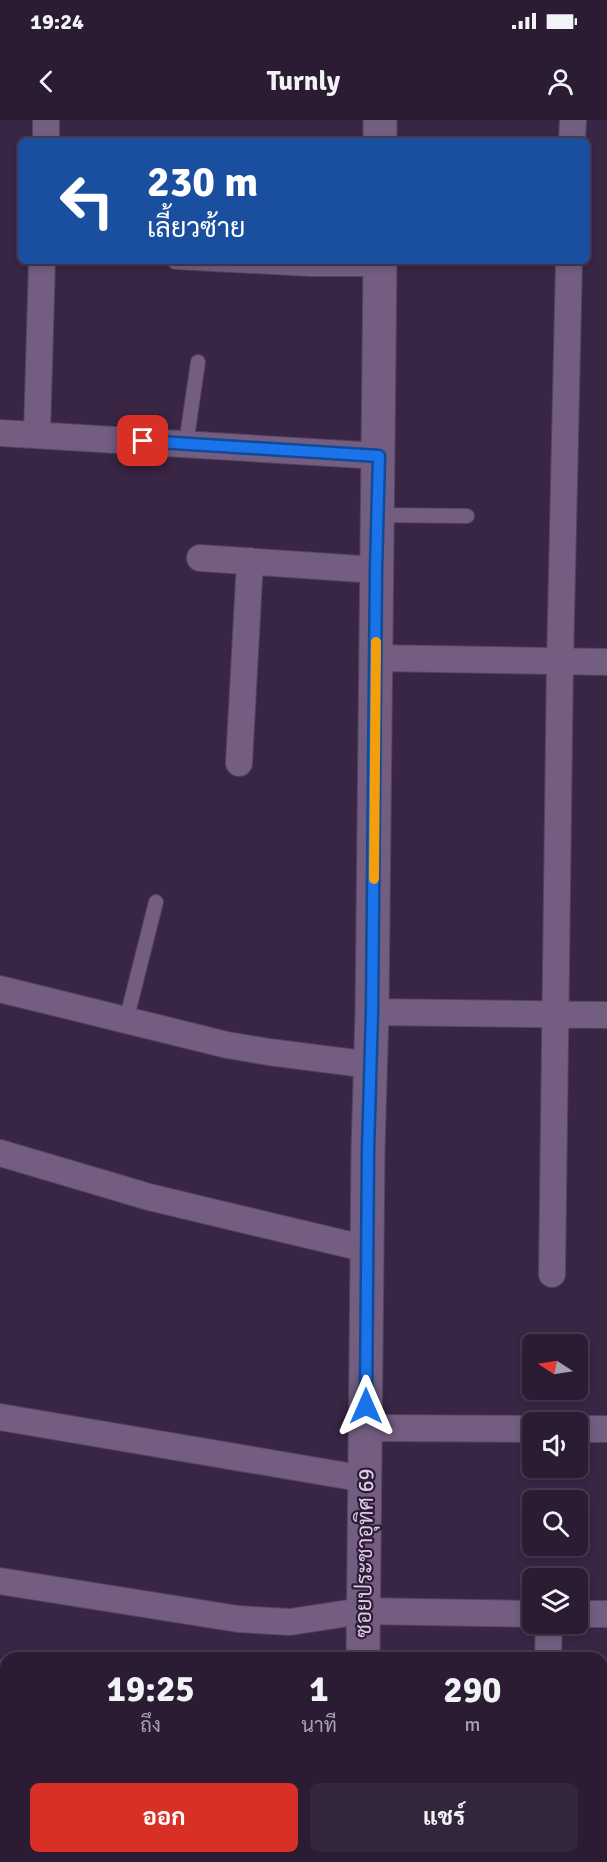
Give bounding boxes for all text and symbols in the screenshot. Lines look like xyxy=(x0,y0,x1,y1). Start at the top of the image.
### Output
text: 19:24 xyxy=(30,8,84,35)
icon: back xyxy=(30,65,63,98)
text: Turnly xyxy=(267,65,340,98)
icon: person xyxy=(544,65,577,98)
text: 230 m xyxy=(147,157,258,208)
icon: left xyxy=(48,162,126,240)
text: เลี้ยวซ้าย xyxy=(147,212,245,245)
pin xyxy=(117,415,168,466)
icon: arrive xyxy=(126,424,159,457)
north arrow xyxy=(522,1334,588,1400)
map controls xyxy=(522,1334,588,1634)
position arrow xyxy=(334,1374,398,1438)
button: sound xyxy=(522,1412,588,1478)
street label: ซอยประชาอุทิศ 69 xyxy=(350,1468,381,1638)
button: search xyxy=(522,1490,588,1556)
button: layers xyxy=(522,1568,588,1634)
text: 19:25 xyxy=(106,1667,195,1712)
text: 1 xyxy=(309,1667,329,1712)
text: 290 xyxy=(443,1668,502,1713)
text: m xyxy=(464,1712,480,1737)
text: ถึง xyxy=(140,1713,161,1738)
text: นาที xyxy=(301,1713,337,1738)
button: ออก xyxy=(30,1783,298,1852)
button: แชร์ xyxy=(310,1783,578,1852)

